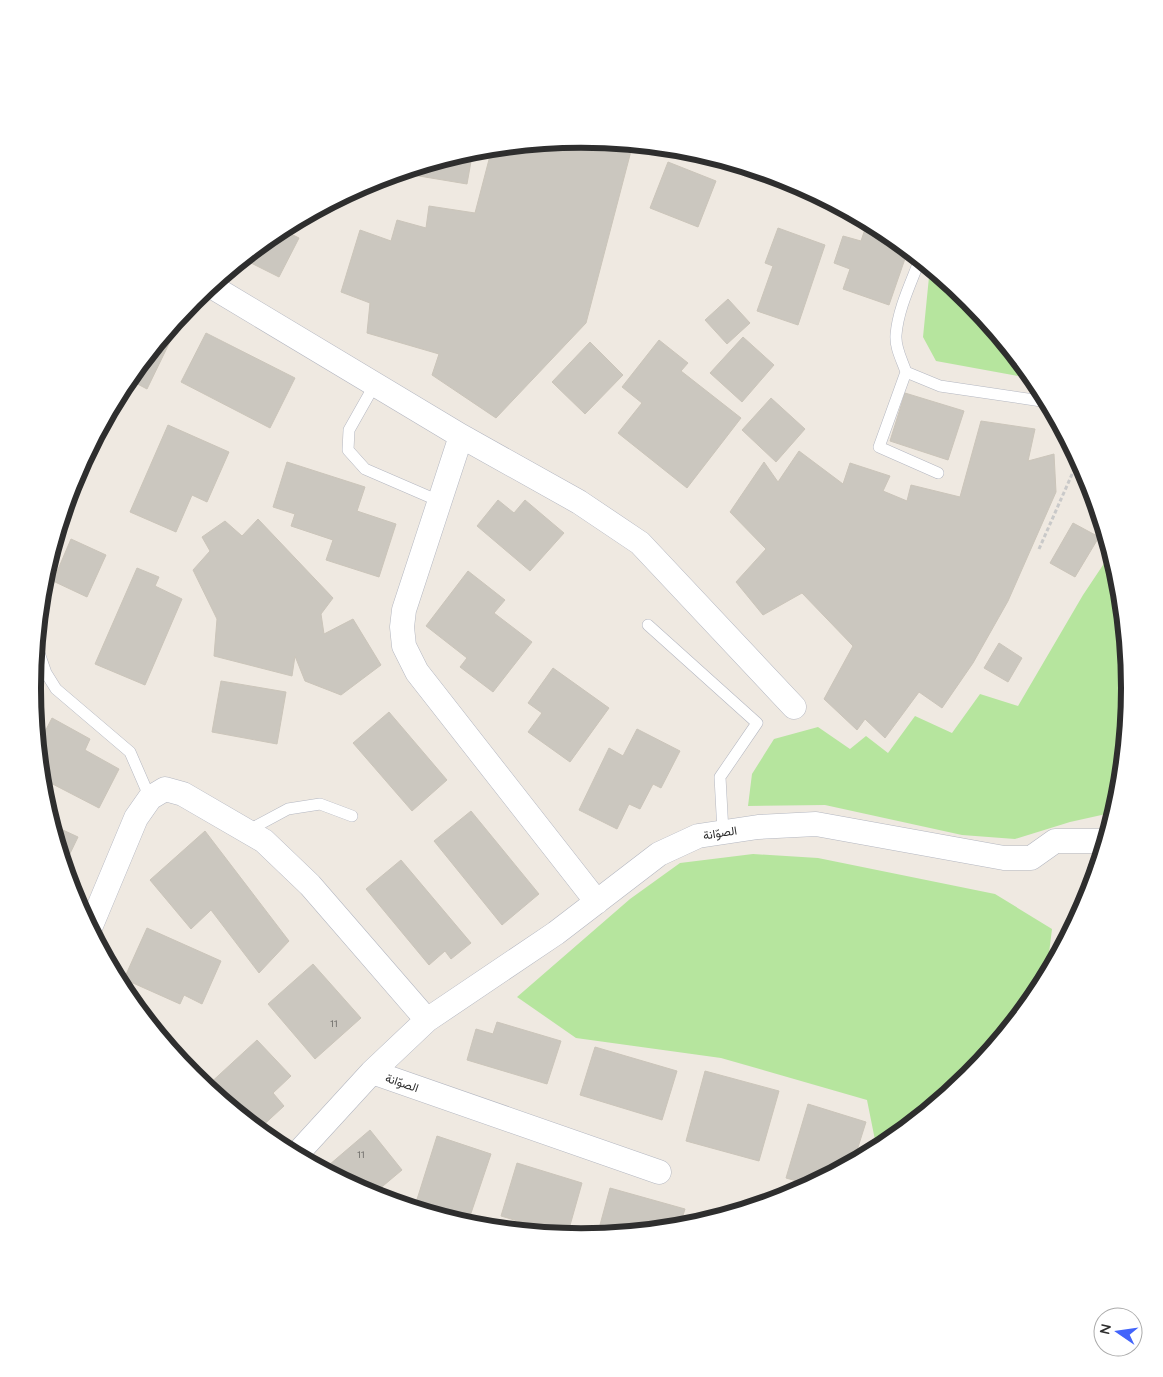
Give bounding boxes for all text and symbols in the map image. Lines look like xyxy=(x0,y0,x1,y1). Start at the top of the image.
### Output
street label: الصوّانة xyxy=(702,822,738,844)
house number: 11 xyxy=(330,1017,338,1030)
street label: الصوّانة xyxy=(383,1070,421,1096)
house number: 11 xyxy=(357,1148,365,1161)
north arrow xyxy=(1093,1307,1143,1357)
text: N xyxy=(1095,1322,1115,1336)

